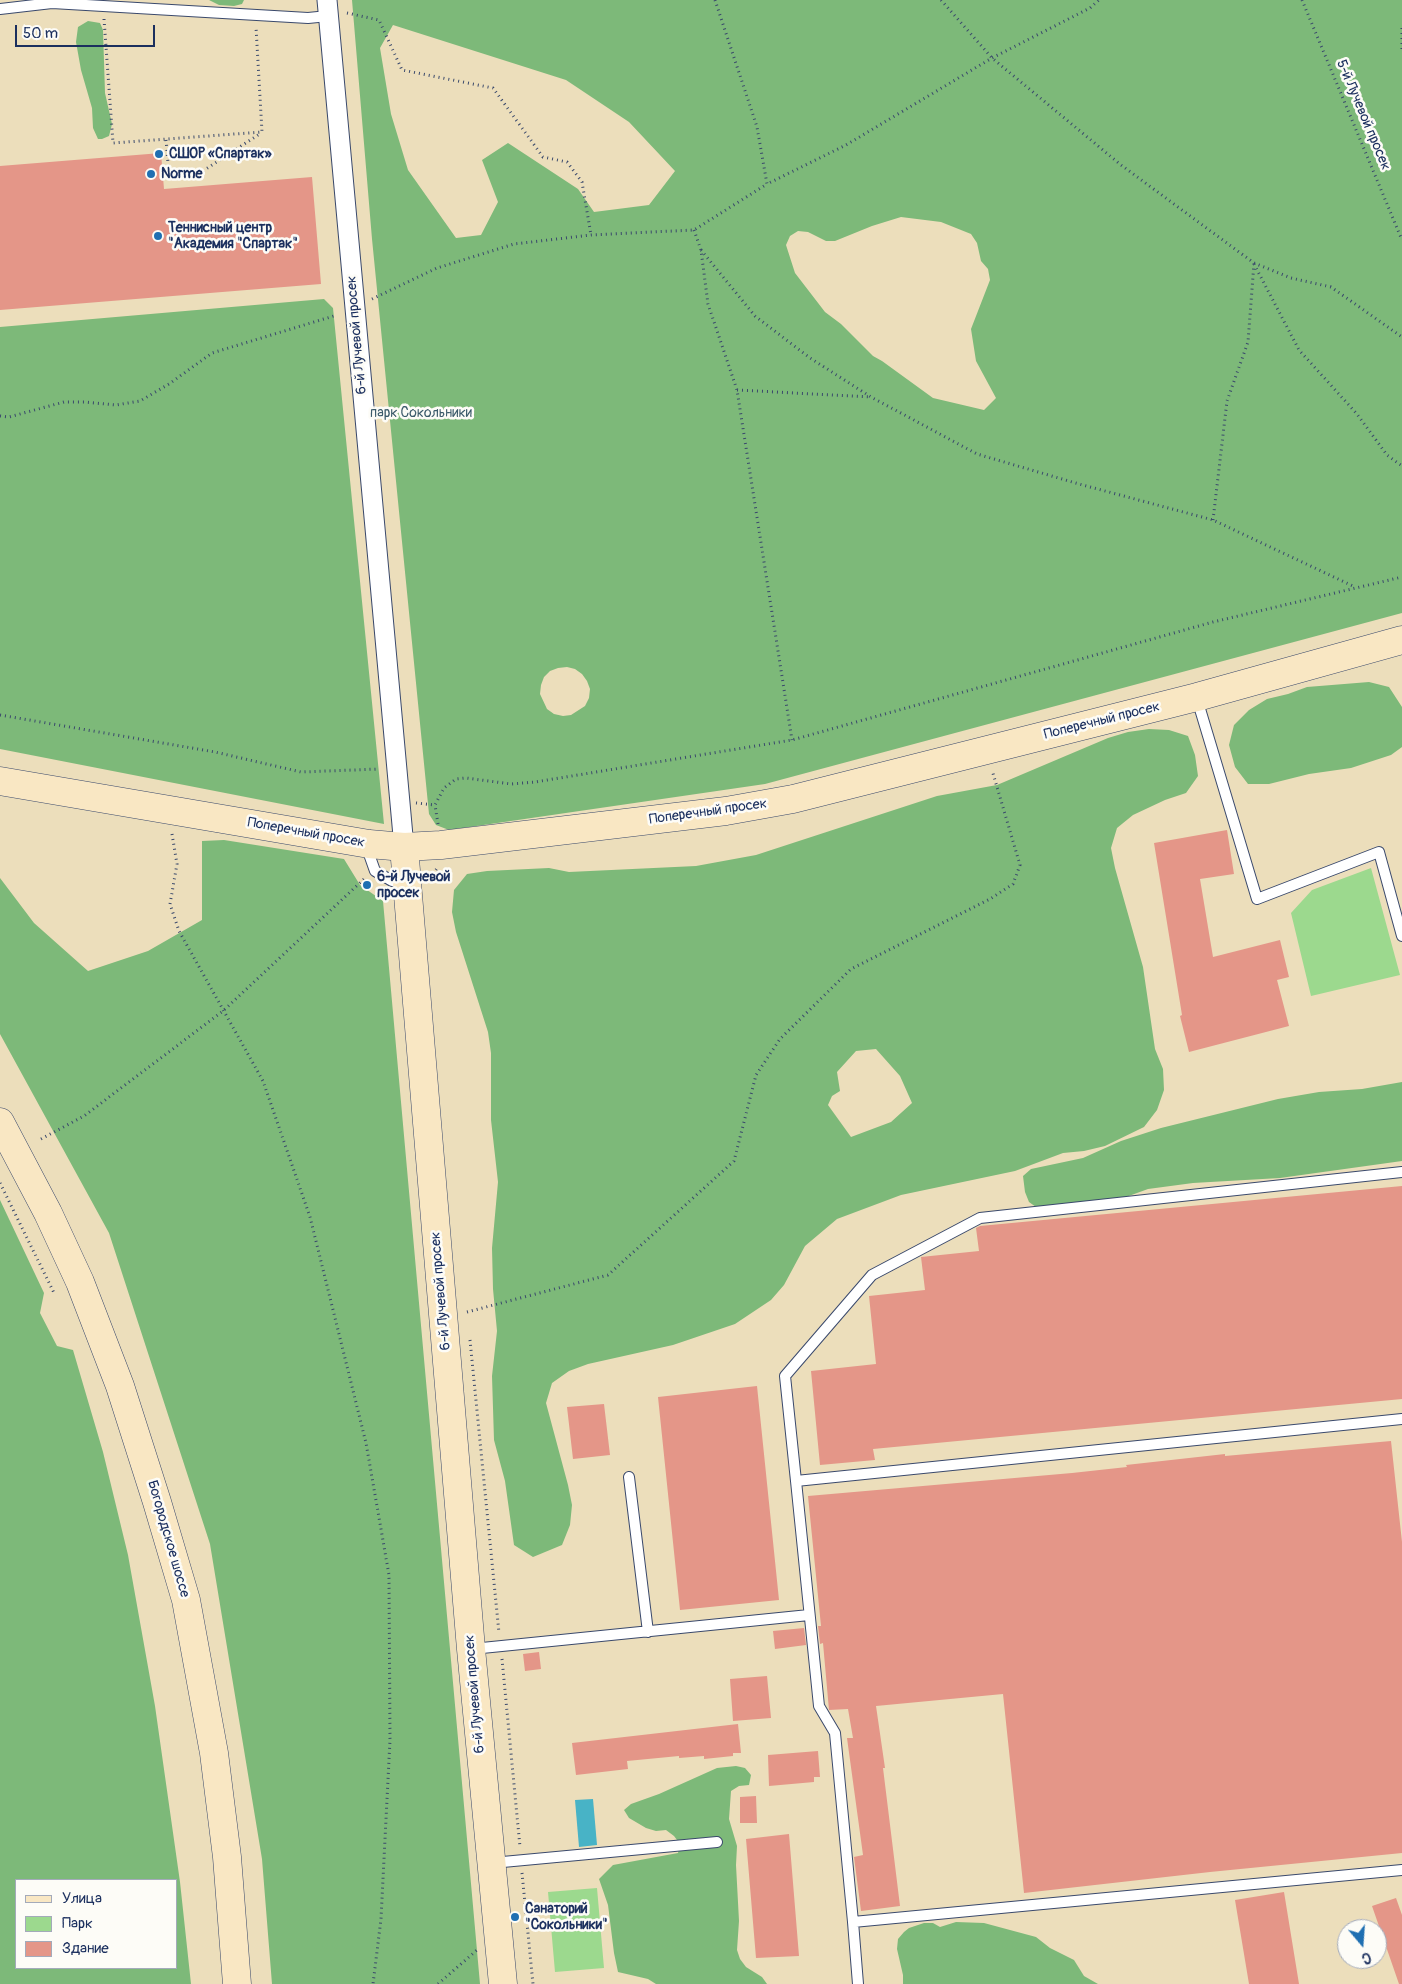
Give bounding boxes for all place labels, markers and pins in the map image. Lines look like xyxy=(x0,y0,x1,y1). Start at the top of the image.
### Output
place label: СШОР «Спартак» xyxy=(169,146,272,162)
marker: СШОР «Спартак» xyxy=(153,148,165,160)
place label: Norme xyxy=(161,166,202,182)
marker: Norme xyxy=(145,168,157,180)
place label: Теннисный центр "Академия "Спартак" xyxy=(168,220,298,252)
marker: Теннисный центр "Академия "Спартак" xyxy=(152,230,164,242)
place label: 6-й Лучевой просек xyxy=(377,869,450,902)
marker: 6-й Лучевой просек xyxy=(361,879,373,891)
place label: Санаторий "Сокольники" xyxy=(525,1901,608,1934)
marker: Санаторий "Сокольники" xyxy=(509,1911,521,1923)

